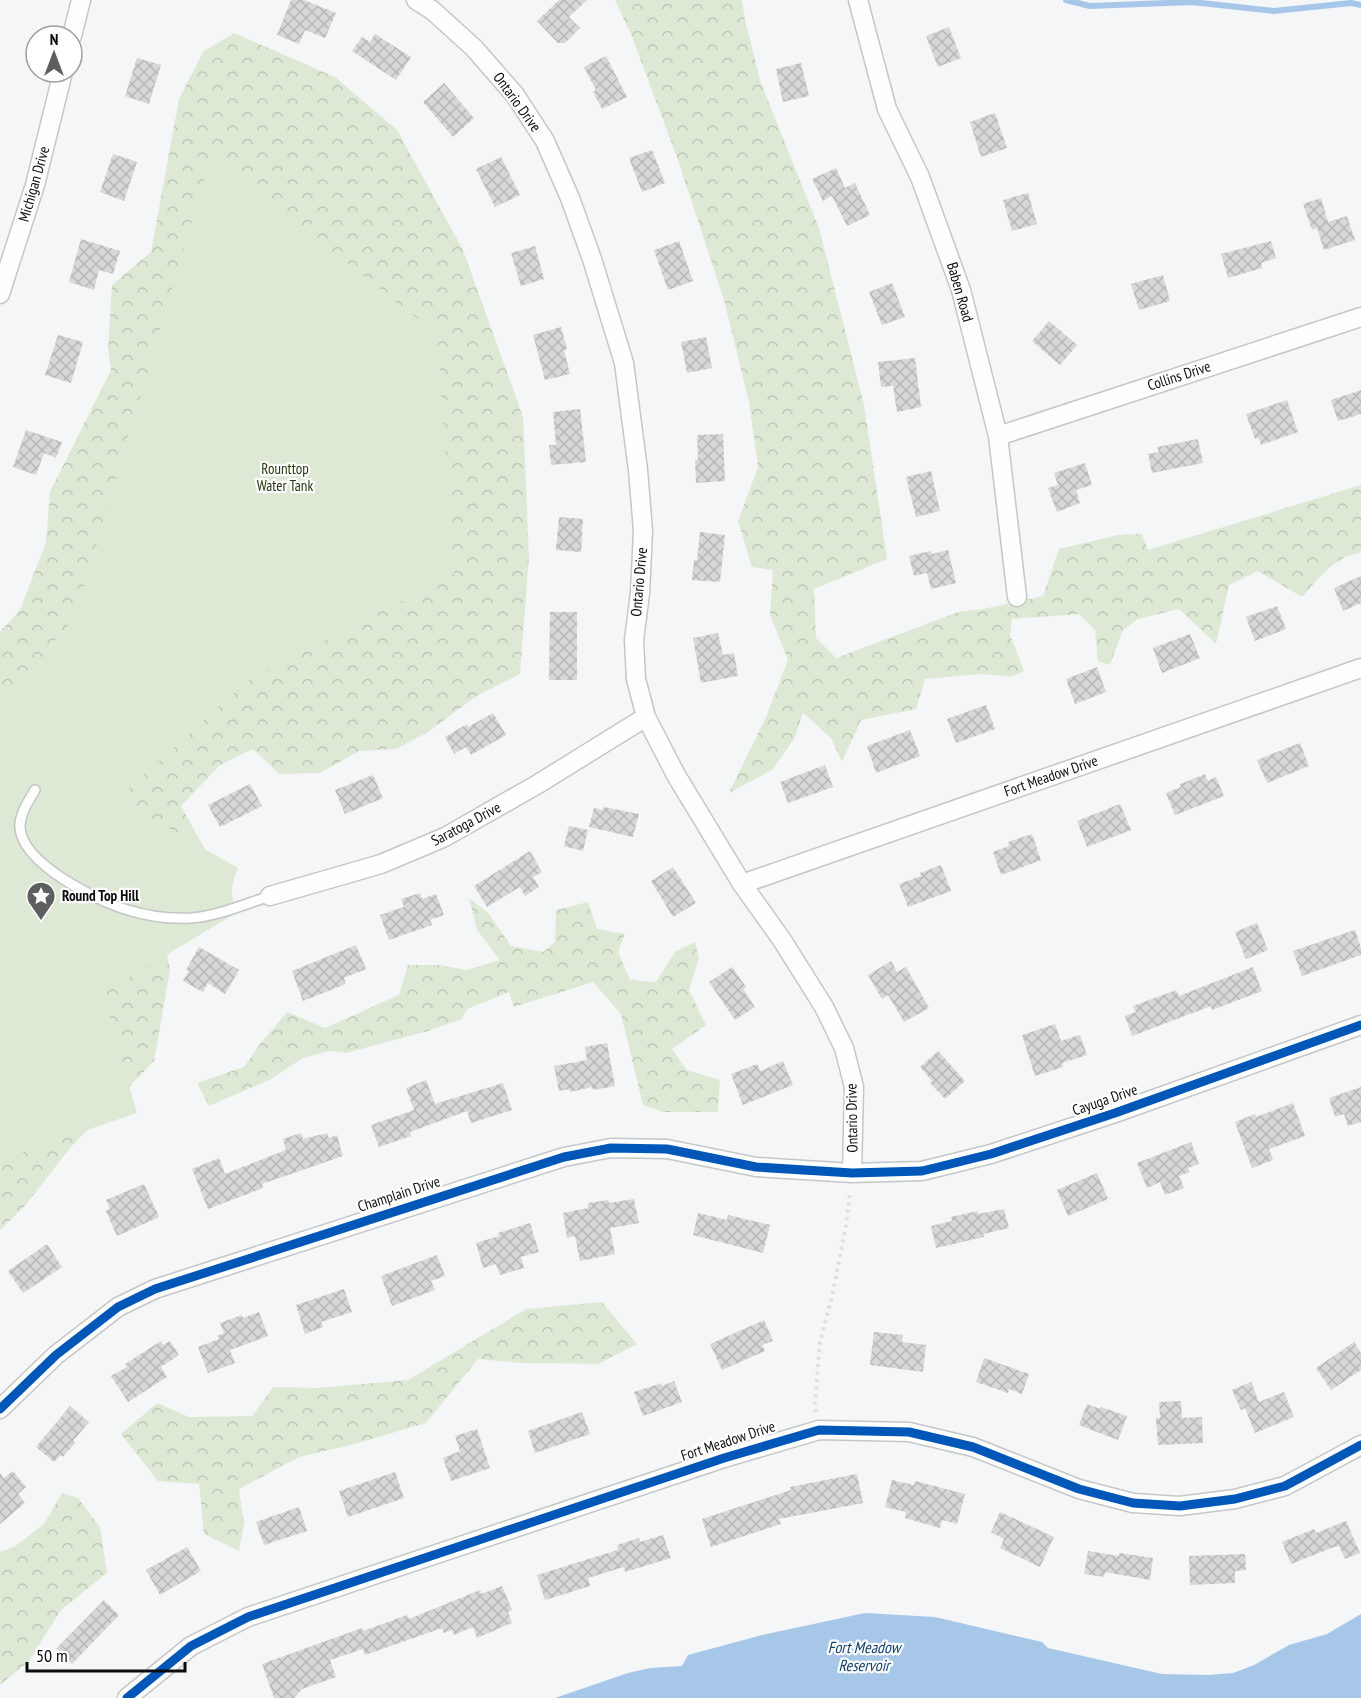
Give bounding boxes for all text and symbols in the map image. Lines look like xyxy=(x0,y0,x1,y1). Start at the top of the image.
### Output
north arrow xyxy=(24,24,84,84)
text: N xyxy=(50,29,58,49)
street label: Ontario Drive xyxy=(489,68,545,135)
street label: Michigan Drive xyxy=(14,144,53,224)
street label: Baben Road xyxy=(943,260,978,324)
street label: Collins Drive xyxy=(1145,356,1213,395)
park label: Rounttop Water Tank xyxy=(257,459,313,495)
street label: Ontario Drive xyxy=(626,547,651,617)
street label: Fort Meadow Drive xyxy=(1001,751,1100,800)
street label: Saratoga Drive xyxy=(428,797,504,850)
place icon: Round Top Hill xyxy=(25,880,57,922)
place label: Round Top Hill xyxy=(62,886,139,905)
street label: Cayuga Drive xyxy=(1070,1080,1140,1120)
street label: Ontario Drive xyxy=(841,1083,862,1153)
street label: Champlain Drive xyxy=(355,1171,442,1216)
street label: Fort Meadow Drive xyxy=(678,1416,777,1465)
scale bar xyxy=(27,1635,184,1673)
water label: Fort Meadow Reservoir xyxy=(828,1637,903,1675)
text: 50 m xyxy=(36,1644,68,1667)

